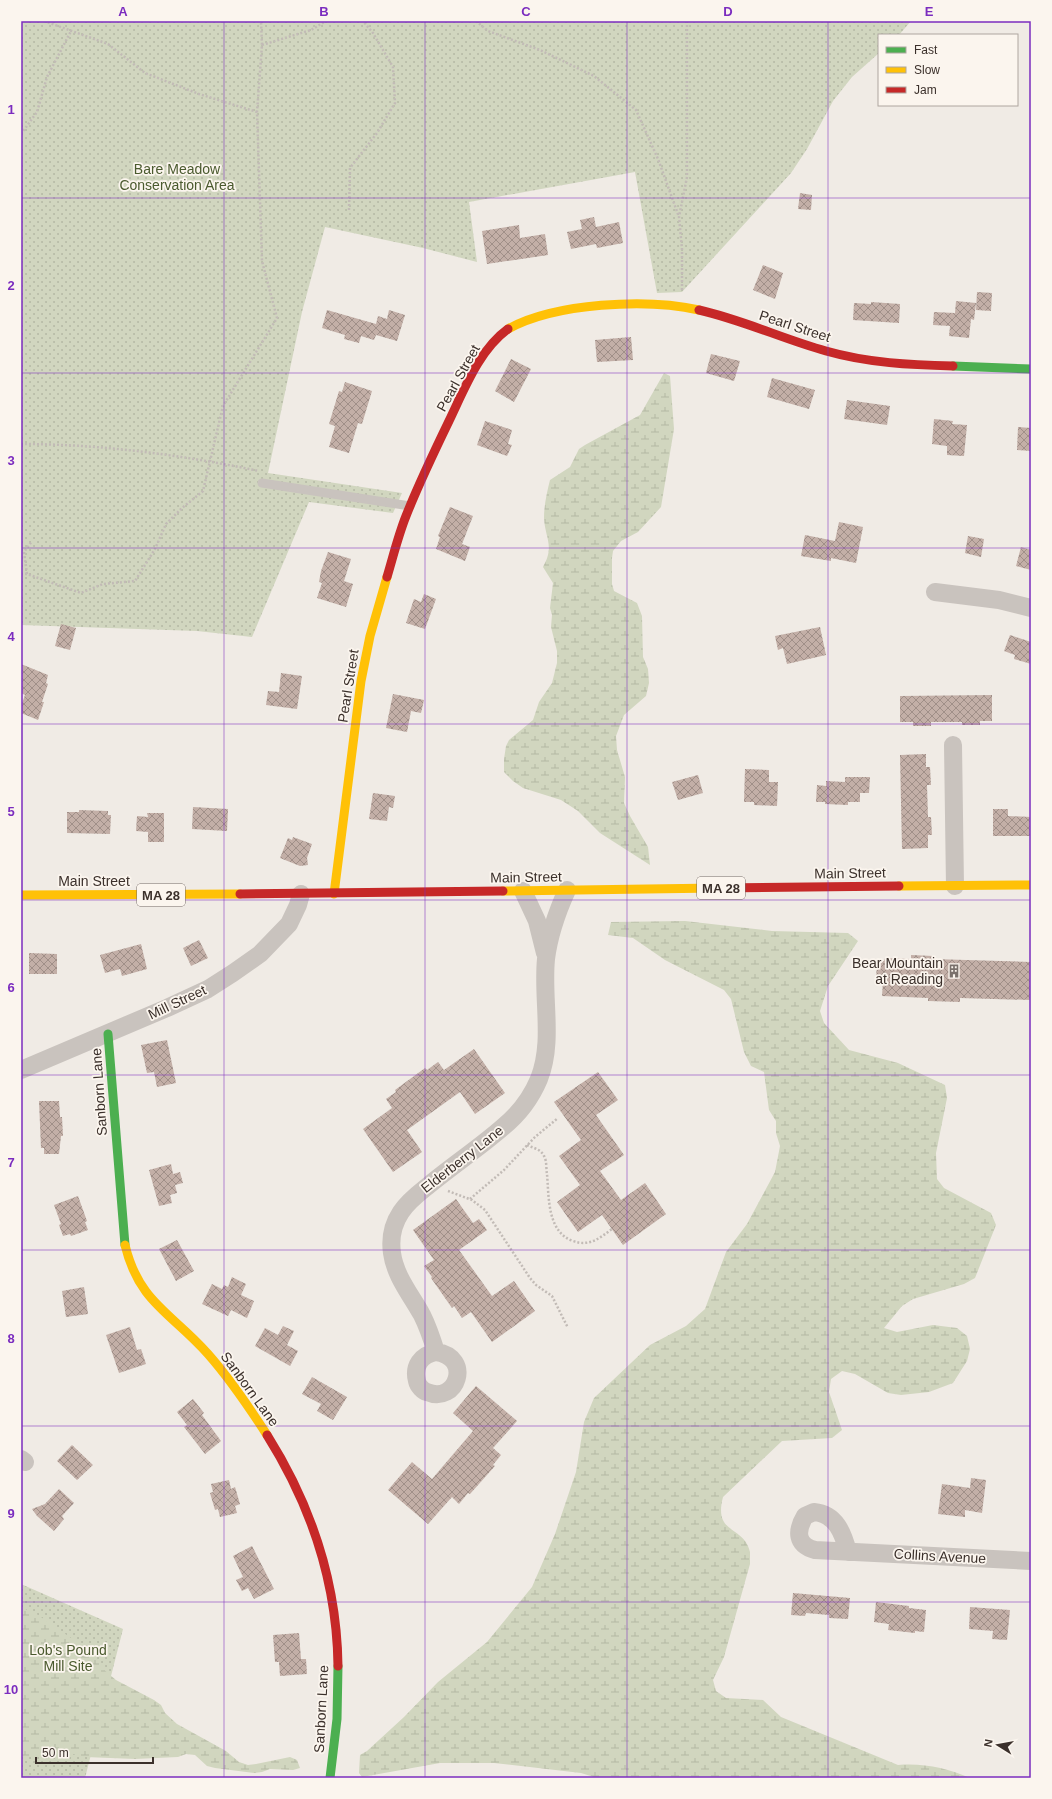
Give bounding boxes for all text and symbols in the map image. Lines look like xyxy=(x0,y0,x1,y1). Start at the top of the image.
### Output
text: A xyxy=(118,4,128,19)
text: B xyxy=(319,4,329,19)
text: C xyxy=(521,4,531,19)
text: D xyxy=(723,4,733,19)
text: E xyxy=(925,4,934,19)
legend xyxy=(878,34,1018,106)
text: Fast xyxy=(914,43,938,57)
text: Slow xyxy=(914,63,940,77)
text: Jam xyxy=(914,83,937,97)
text: 1 xyxy=(7,102,15,117)
park label: Bare Meadow Conservation Area xyxy=(119,161,235,193)
text: 2 xyxy=(7,278,15,293)
street label: Pearl Street xyxy=(757,307,833,345)
street label: Pearl Street xyxy=(433,342,483,414)
text: 3 xyxy=(7,453,15,468)
text: 4 xyxy=(7,629,15,644)
street label: Pearl Street xyxy=(334,648,362,724)
text: 5 xyxy=(7,804,15,819)
street label: Main Street xyxy=(814,864,886,882)
street label: Main Street xyxy=(490,868,562,886)
street label: Main Street xyxy=(58,873,130,889)
road number: MA 28 xyxy=(697,877,745,899)
road number: MA 28 xyxy=(137,884,185,906)
place label: Bear Mountain at Reading xyxy=(852,955,943,987)
building icon: Bear Mountain at Reading xyxy=(946,963,962,979)
text: 6 xyxy=(7,980,15,995)
street label: Mill Street xyxy=(145,982,209,1022)
street label: Sanborn Lane xyxy=(88,1047,110,1136)
street label: Elderberry Lane xyxy=(418,1122,506,1196)
text: 7 xyxy=(7,1155,15,1170)
text: 8 xyxy=(7,1331,15,1346)
street label: Sanborn Lane xyxy=(218,1349,282,1429)
text: 9 xyxy=(7,1506,15,1521)
street label: Collins Avenue xyxy=(893,1546,987,1566)
park label: Lob's Pound Mill Site xyxy=(29,1642,107,1674)
street label: Sanborn Lane xyxy=(311,1664,331,1753)
text: 10 xyxy=(4,1682,18,1697)
north arrow xyxy=(978,1725,1018,1765)
text: N xyxy=(982,1738,995,1748)
scale bar xyxy=(36,1739,153,1765)
text: 50 m xyxy=(42,1746,69,1760)

